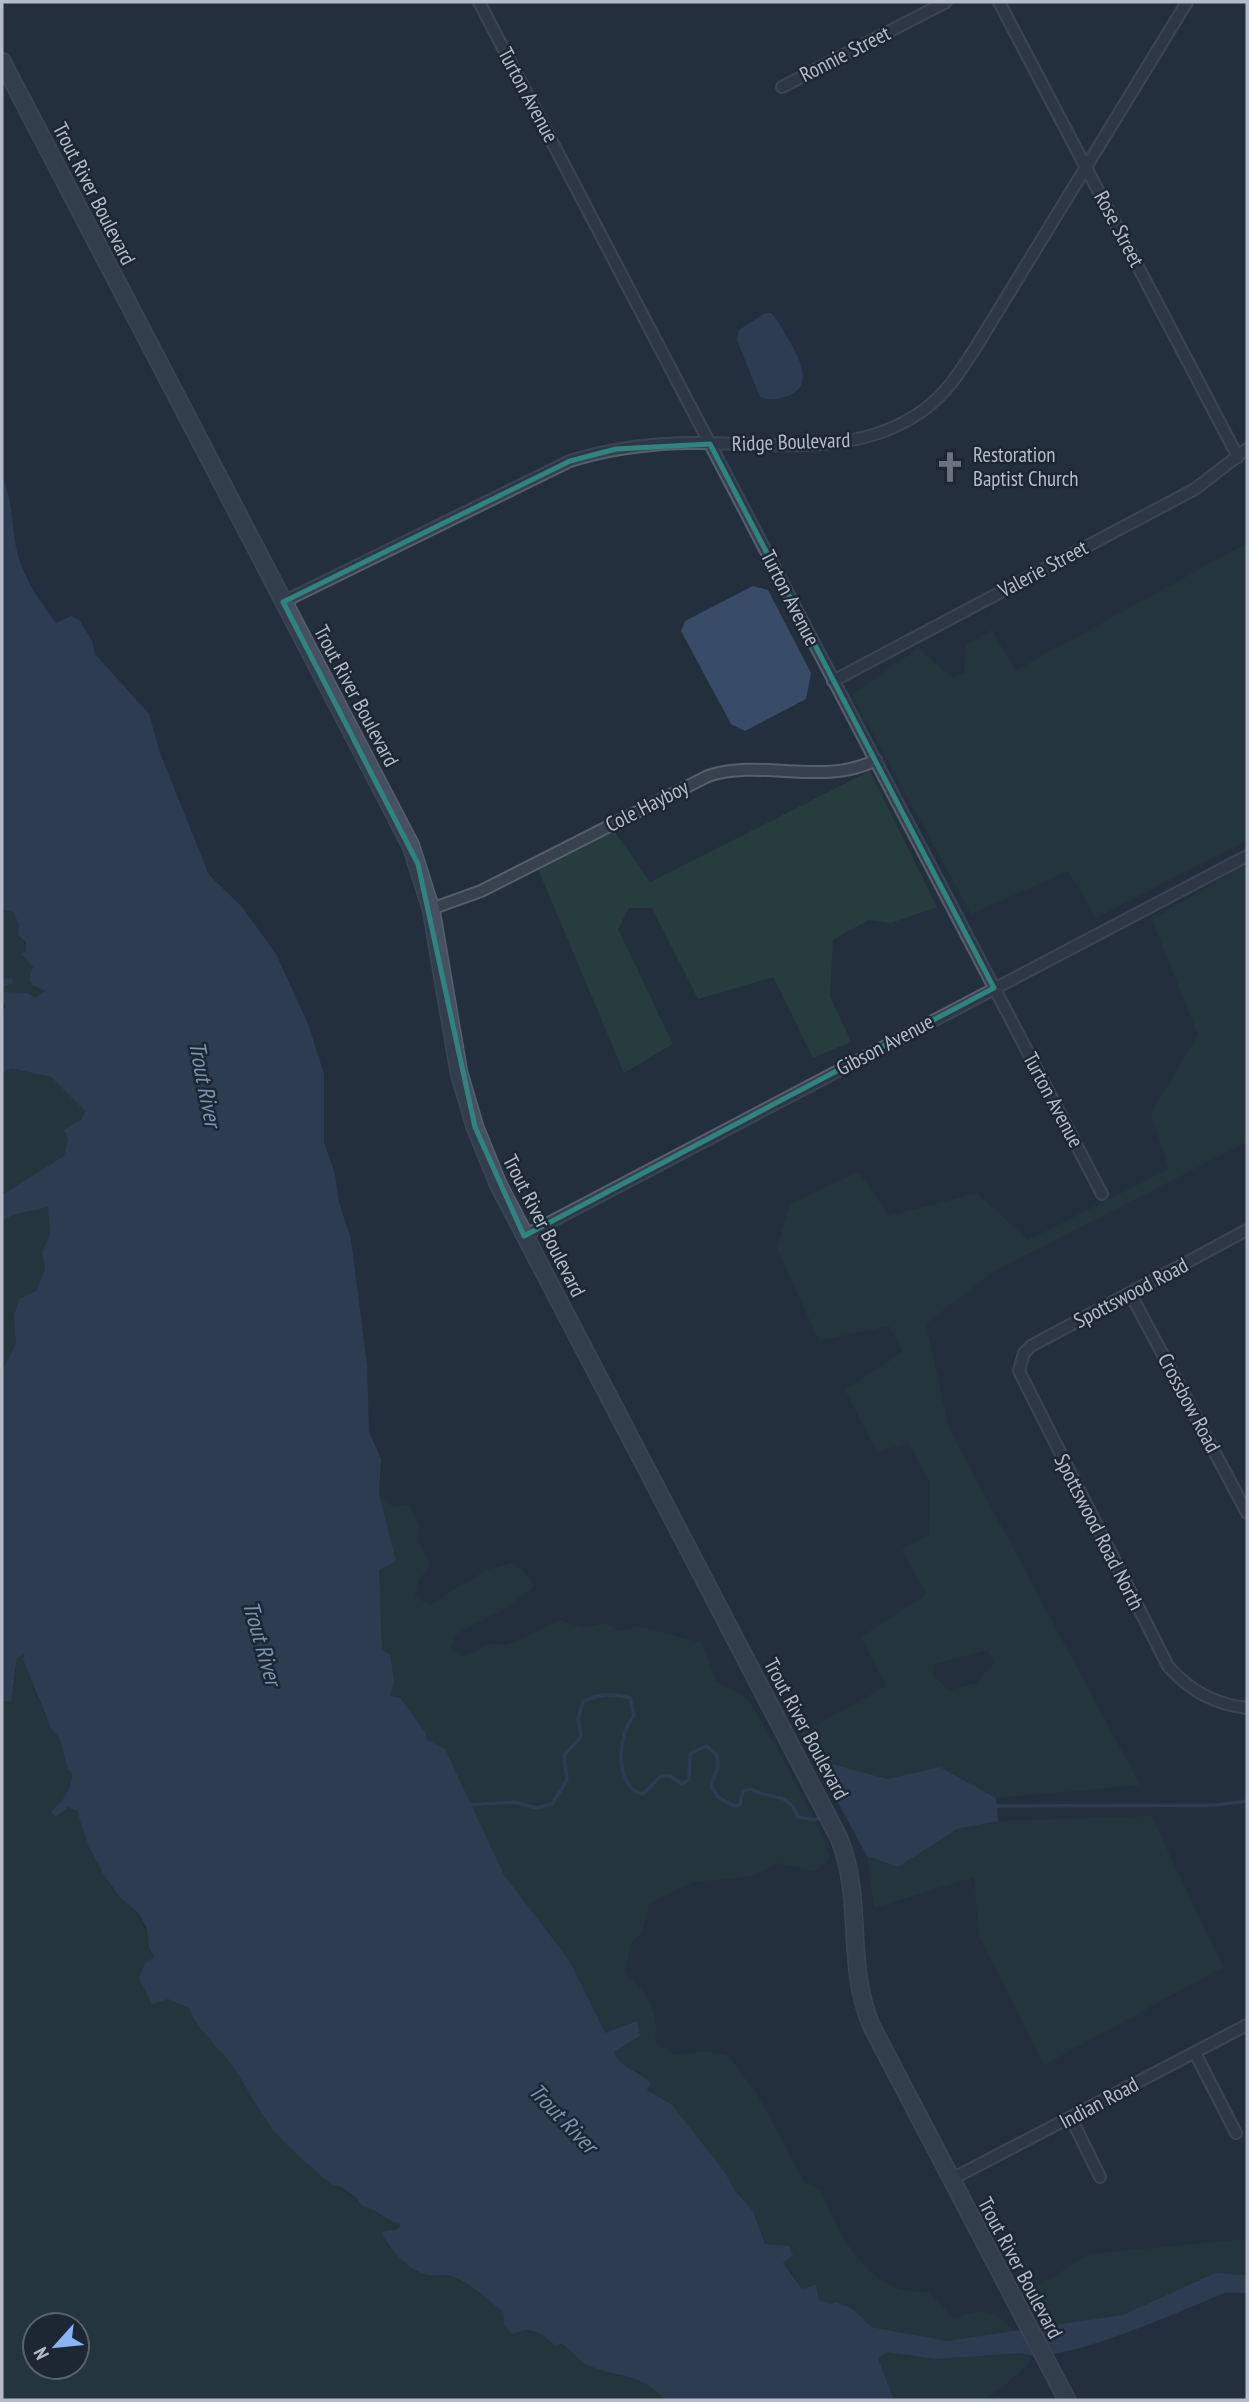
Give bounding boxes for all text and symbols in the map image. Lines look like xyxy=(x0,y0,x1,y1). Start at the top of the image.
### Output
street label: Ronnie Street xyxy=(795,19,895,88)
street label: Turton Avenue xyxy=(492,43,565,147)
street label: Trout River Boulevard xyxy=(47,118,142,269)
street label: Rose Street xyxy=(1088,186,1151,272)
street label: Ridge Boulevard xyxy=(731,426,851,457)
place label: Restoration Baptist Church xyxy=(973,441,1079,492)
church icon: Restoration Baptist Church xyxy=(933,450,967,484)
street label: Valerie Street xyxy=(992,534,1092,604)
street label: Turton Avenue xyxy=(755,545,826,650)
street label: Trout River Boulevard xyxy=(308,621,405,771)
street label: Cole Hayboy xyxy=(601,773,693,838)
street label: Gibson Avenue xyxy=(831,1008,938,1081)
water label: Trout River xyxy=(183,1039,229,1133)
street label: Turton Avenue xyxy=(1017,1048,1090,1152)
street label: Trout River Boulevard xyxy=(497,1150,592,1301)
street label: Spottswood Road xyxy=(1069,1251,1193,1334)
street label: Crossbow Road xyxy=(1152,1348,1227,1457)
street label: Spottswood Road North xyxy=(1048,1449,1150,1614)
water label: Trout River xyxy=(237,1597,289,1692)
street label: Trout River Boulevard xyxy=(758,1654,855,1804)
street label: Indian Road xyxy=(1055,2071,1143,2135)
water label: Trout River xyxy=(523,2076,606,2161)
street label: Trout River Boulevard xyxy=(972,2193,1069,2343)
north arrow xyxy=(21,2311,91,2381)
text: N xyxy=(28,2344,54,2364)

